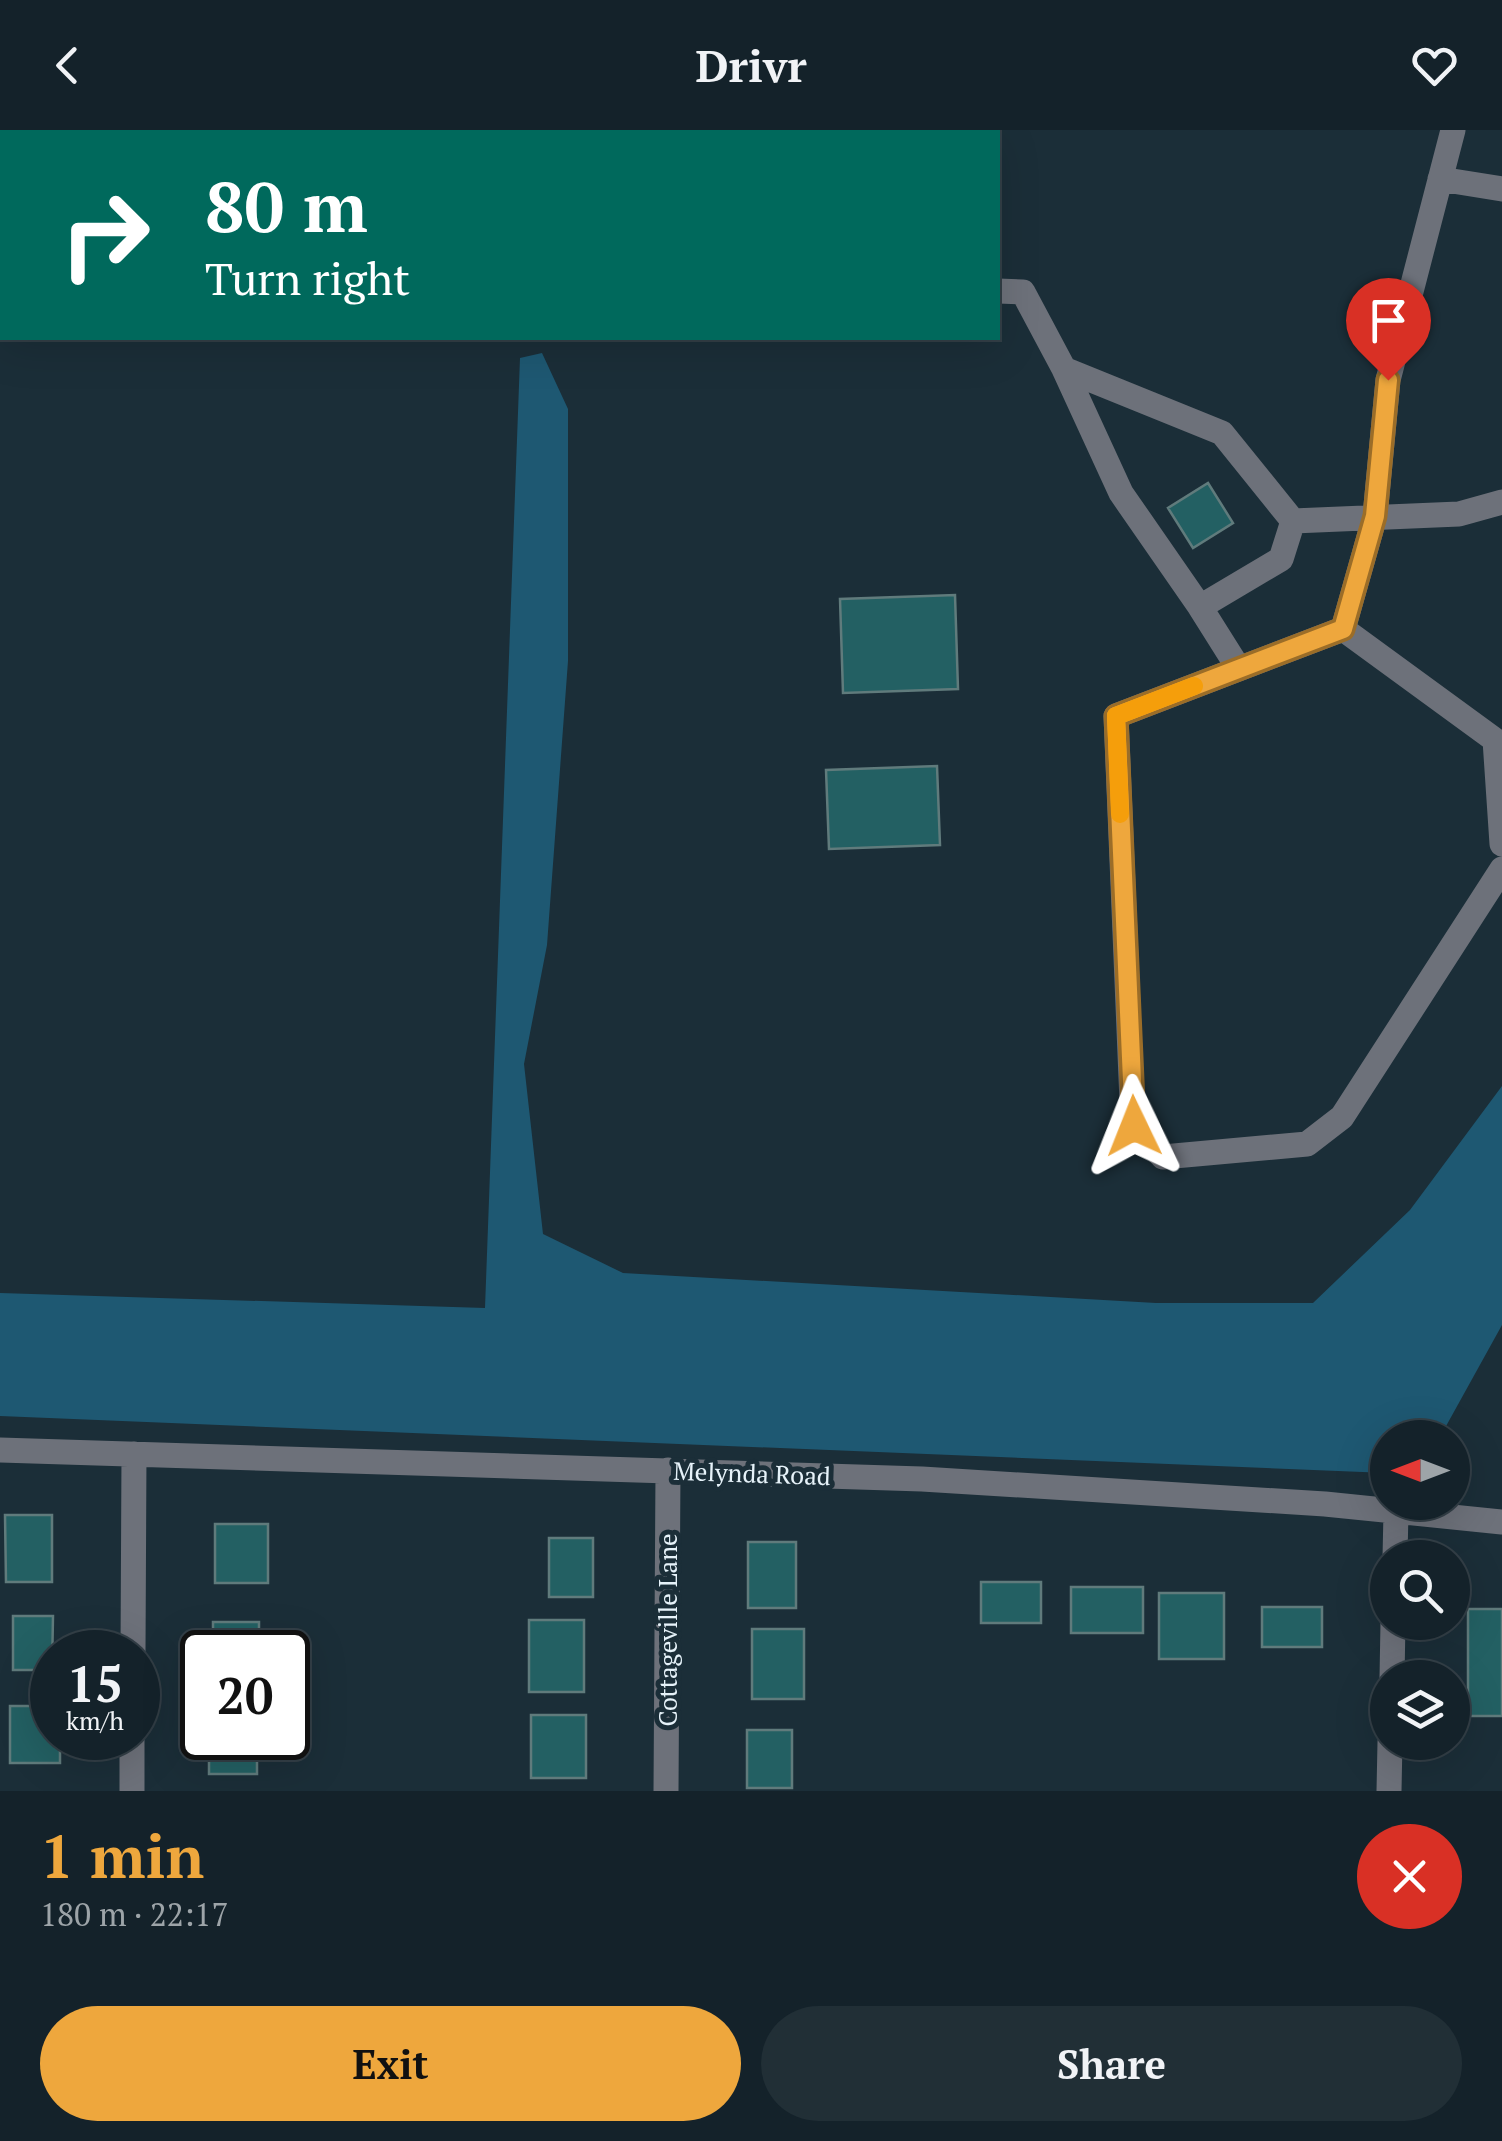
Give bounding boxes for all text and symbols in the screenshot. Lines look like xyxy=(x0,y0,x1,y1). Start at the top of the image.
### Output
text: Drivr xyxy=(695,35,807,95)
icon: back xyxy=(40,38,95,93)
icon: heart xyxy=(1407,38,1462,93)
text: 80 m xyxy=(205,159,368,252)
icon: right xyxy=(40,170,170,300)
text: Turn right xyxy=(205,248,410,308)
pin xyxy=(1346,278,1431,381)
icon: arrive xyxy=(1361,293,1416,348)
position arrow xyxy=(1082,1074,1186,1178)
north arrow xyxy=(1370,1420,1470,1520)
map controls xyxy=(1370,1420,1470,1760)
street label: Melynda Road xyxy=(673,1454,831,1492)
street label: Cottageville Lane xyxy=(651,1533,684,1727)
button: search xyxy=(1370,1540,1470,1640)
speed limit sign: 20 xyxy=(180,1630,310,1760)
text: 15 xyxy=(67,1650,123,1716)
button: layers xyxy=(1370,1660,1470,1760)
text: km/h xyxy=(66,1704,124,1737)
text: 1 min xyxy=(40,1816,204,1895)
button: close xyxy=(1357,1824,1462,1929)
text: 180 m · 22:17 xyxy=(40,1893,228,1935)
button: Exit xyxy=(40,2006,741,2121)
button: Share xyxy=(761,2006,1462,2121)

